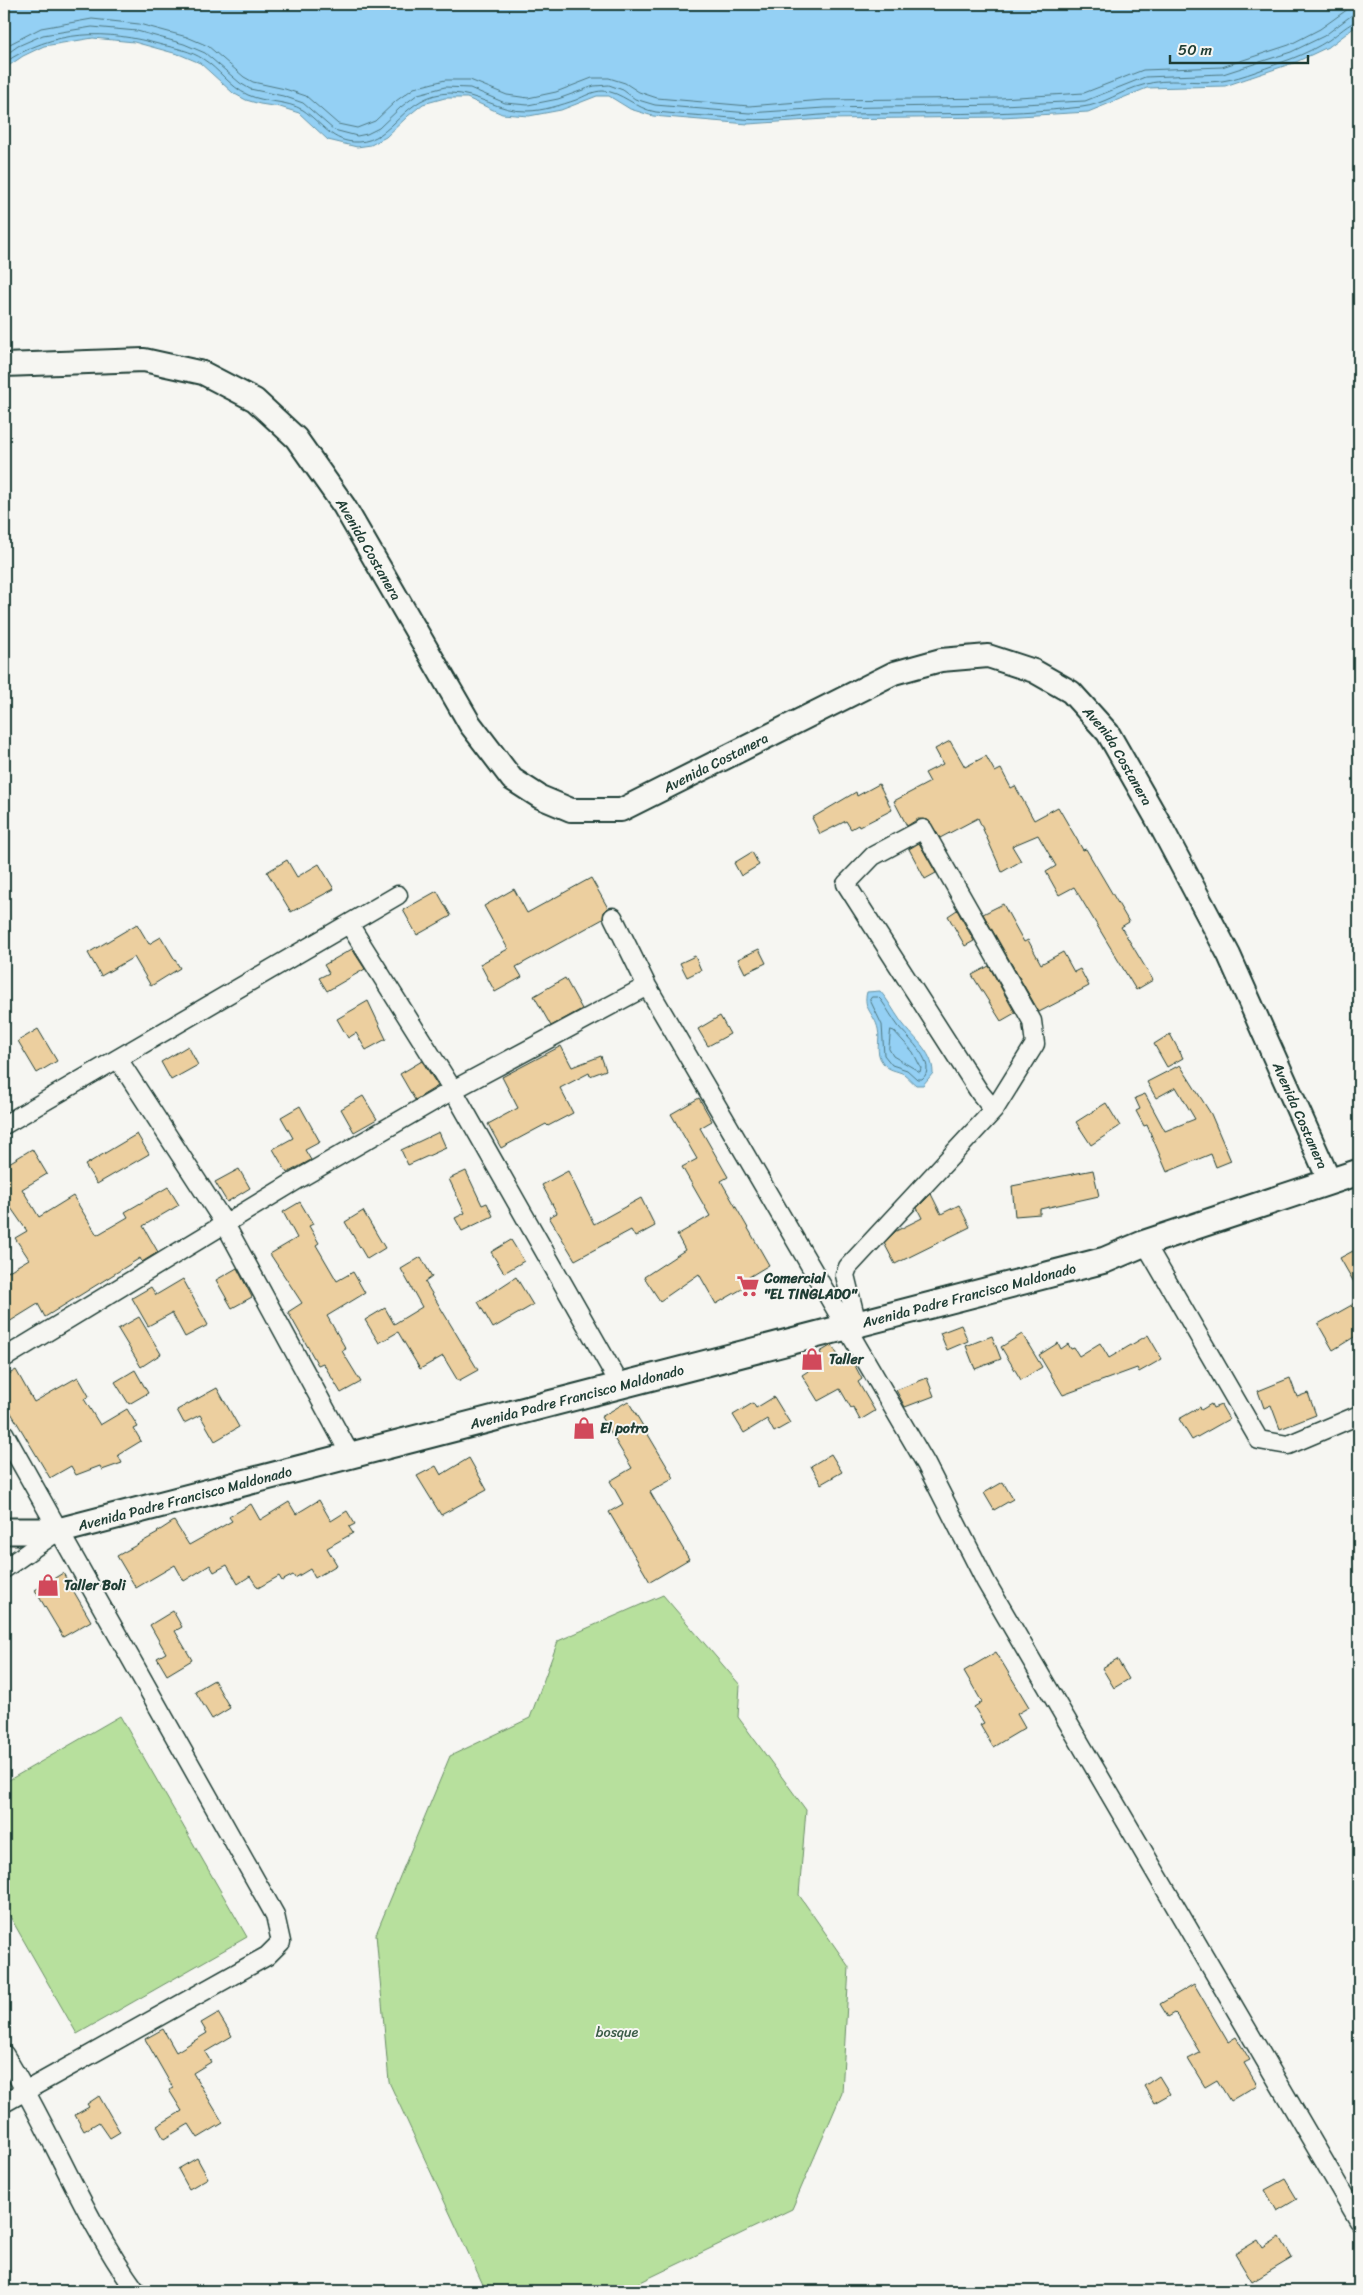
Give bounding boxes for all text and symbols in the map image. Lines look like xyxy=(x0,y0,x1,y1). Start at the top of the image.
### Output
scale bar xyxy=(1170,32,1308,64)
text: 50 m xyxy=(1178,37,1213,63)
street label: Avenida Costanera xyxy=(328,492,408,605)
street label: Avenida Costanera xyxy=(1075,700,1159,811)
street label: Avenida Costanera xyxy=(658,726,773,800)
street label: Avenida Costanera xyxy=(1265,1057,1335,1173)
street label: Avenida Padre Francisco Maldonado xyxy=(858,1256,1079,1336)
place label: Comercial "EL TINGLADO" xyxy=(763,1266,858,1307)
supermarket icon: Comercial "EL TINGLADO" xyxy=(735,1273,761,1299)
shop icon: Taller xyxy=(799,1346,825,1372)
place label: Taller xyxy=(829,1347,865,1372)
street label: Avenida Padre Francisco Maldonado xyxy=(466,1357,687,1437)
shop icon: El potro xyxy=(571,1415,597,1441)
place label: El potro xyxy=(600,1416,649,1441)
street label: Avenida Padre Francisco Maldonado xyxy=(74,1459,295,1539)
shop icon: Taller Boli xyxy=(35,1572,61,1598)
place label: Taller Boli xyxy=(64,1573,127,1598)
park label: bosque xyxy=(596,2020,638,2045)

